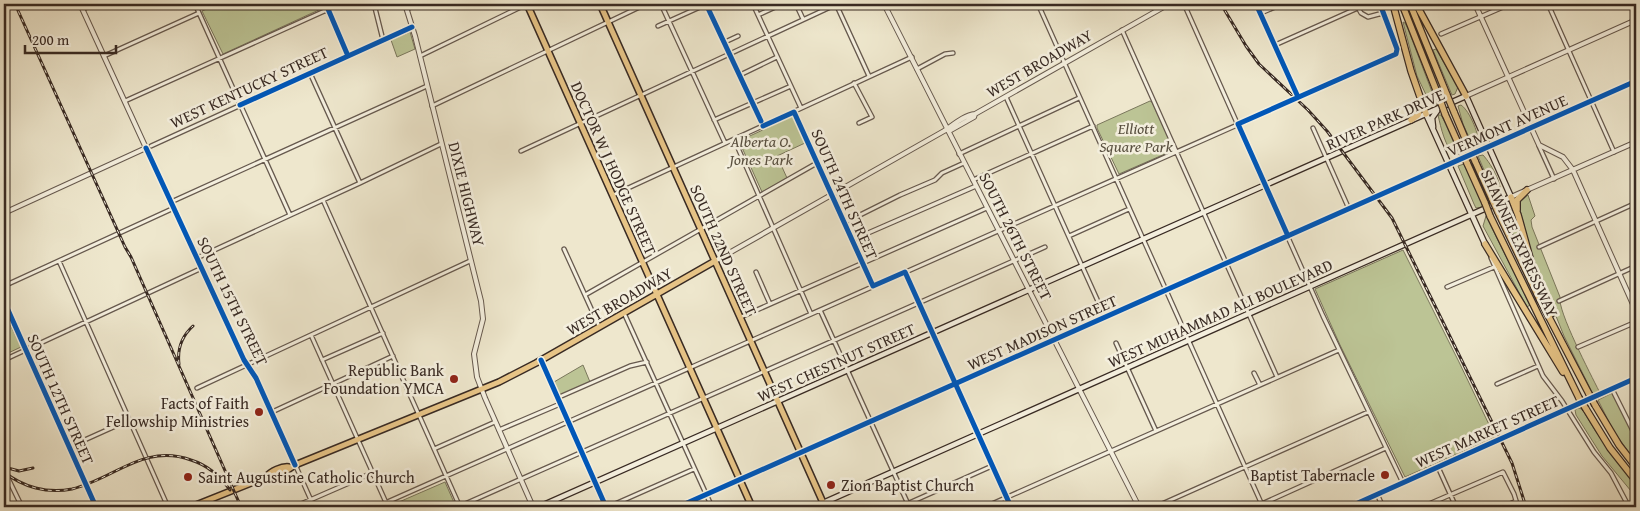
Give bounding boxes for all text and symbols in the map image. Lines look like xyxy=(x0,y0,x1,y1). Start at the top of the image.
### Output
scale bar xyxy=(25,22,116,54)
street label: WEST BROADWAY xyxy=(981,23,1097,103)
text: 200 m xyxy=(32,29,70,50)
street label: WEST KENTUCKY STREET xyxy=(166,40,332,134)
street label: DOCTOR W J HODGE STREET xyxy=(565,77,663,259)
street label: RIVER PARK DRIVE xyxy=(1322,82,1448,156)
street label: VERMONT AVENUE xyxy=(1443,88,1571,162)
park label: Elliott Square Park xyxy=(1099,116,1174,158)
street label: SOUTH 24TH STREET xyxy=(805,125,885,263)
park label: Alberta O. Jones Park xyxy=(726,129,793,171)
street label: DIXIE HIGHWAY xyxy=(442,139,492,249)
street label: SHAWNEE EXPRESSWAY xyxy=(1475,165,1565,321)
street label: SOUTH 26TH STREET xyxy=(973,168,1059,304)
street label: SOUTH 22ND STREET xyxy=(684,181,764,320)
street label: SOUTH 15TH STREET xyxy=(191,232,275,370)
street label: WEST MUHAMMAD ALI BOULEVARD xyxy=(1104,252,1337,374)
street label: WEST BROADWAY xyxy=(561,261,677,341)
street label: WEST MADISON STREET xyxy=(963,288,1121,376)
street label: WEST CHESTNUT STREET xyxy=(753,316,919,408)
street label: SOUTH 12TH STREET xyxy=(21,330,101,468)
place label: Republic Bank Foundation YMCA xyxy=(323,358,445,400)
marker: Republic Bank Foundation YMCA xyxy=(448,373,460,385)
street label: WEST MARKET STREET xyxy=(1411,388,1563,474)
place label: Facts of Faith Fellowship Ministries xyxy=(106,391,249,433)
marker: Facts of Faith Fellowship Ministries xyxy=(253,406,265,418)
place label: Baptist Tabernacle xyxy=(1250,463,1375,487)
place label: Saint Augustine Catholic Church xyxy=(198,465,415,489)
marker: Baptist Tabernacle xyxy=(1379,469,1391,481)
marker: Saint Augustine Catholic Church xyxy=(182,471,194,483)
place label: Zion Baptist Church xyxy=(841,473,974,497)
marker: Zion Baptist Church xyxy=(825,479,837,491)

